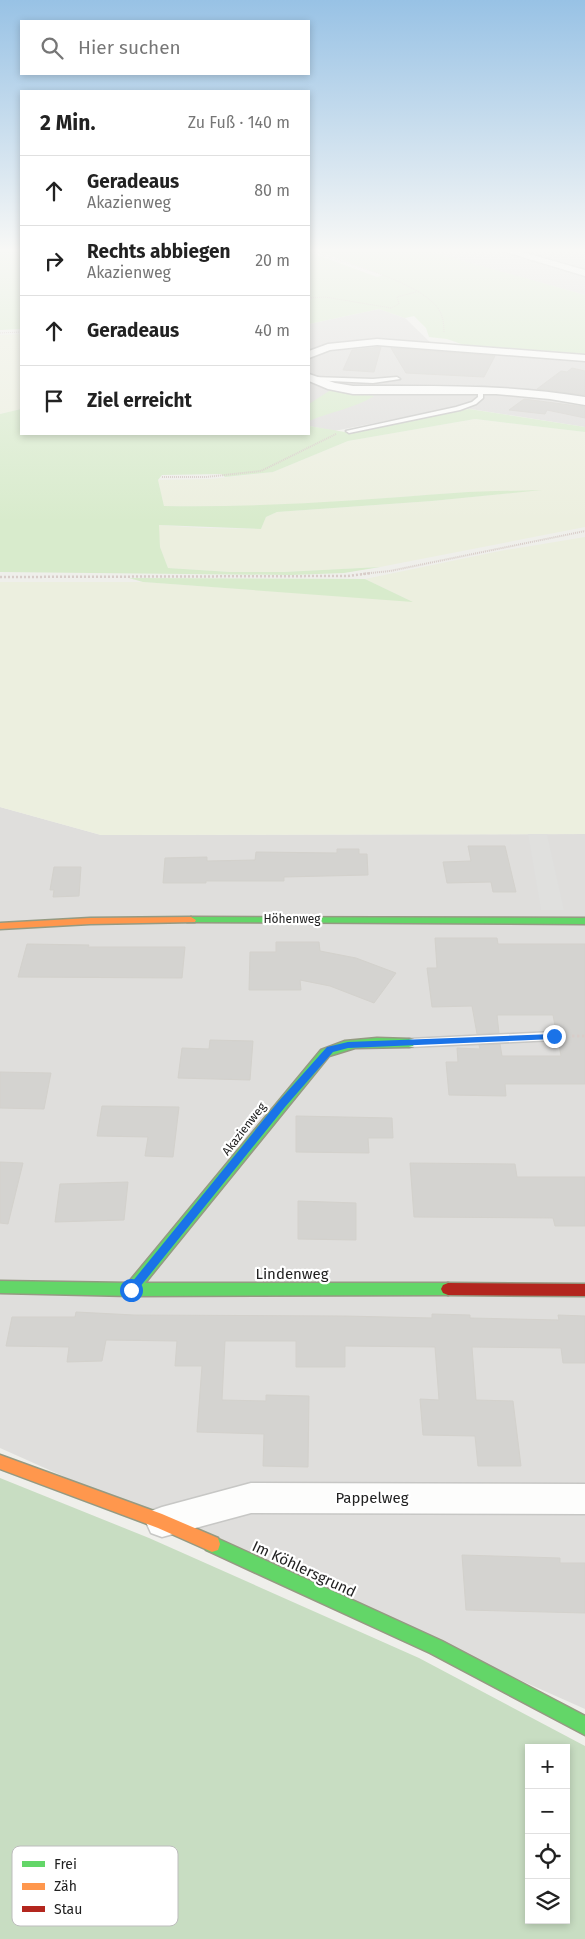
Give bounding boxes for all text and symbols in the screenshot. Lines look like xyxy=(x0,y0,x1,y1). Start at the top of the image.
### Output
search box xyxy=(20,20,310,75)
icon: search xyxy=(38,34,66,62)
text: Hier suchen xyxy=(78,36,181,59)
text: 2 Min. xyxy=(40,110,95,136)
text: Zu Fuß · 140 m xyxy=(188,113,290,132)
text: Geradeaus xyxy=(87,170,179,193)
icon: ahead xyxy=(40,177,68,205)
text: 80 m xyxy=(254,181,290,200)
text: Akazienweg xyxy=(87,193,171,212)
text: Rechts abbiegen xyxy=(87,240,230,263)
icon: right xyxy=(40,247,68,275)
text: 20 m xyxy=(255,251,290,270)
text: Akazienweg xyxy=(87,263,171,282)
icon: ahead xyxy=(40,317,68,345)
text: Geradeaus xyxy=(87,319,179,342)
text: 40 m xyxy=(255,321,290,340)
icon: arrive xyxy=(40,387,68,415)
text: Ziel erreicht xyxy=(87,389,192,412)
street label: Höhenweg xyxy=(263,912,321,926)
route end xyxy=(543,1025,566,1048)
street label: Akazienweg xyxy=(219,1099,269,1158)
street label: Lindenweg xyxy=(255,1265,329,1283)
route start xyxy=(120,1279,143,1302)
street label: Pappelweg xyxy=(335,1489,409,1507)
street label: Im Köhlersgrund xyxy=(249,1537,359,1601)
map controls xyxy=(525,1744,570,1924)
button: + xyxy=(525,1744,570,1789)
button: − xyxy=(525,1789,570,1834)
button: locate xyxy=(525,1834,570,1879)
legend xyxy=(12,1846,178,1926)
text: Frei xyxy=(54,1856,77,1873)
text: Zäh xyxy=(54,1878,77,1895)
button: layers xyxy=(525,1879,570,1924)
text: Stau xyxy=(54,1901,82,1918)

